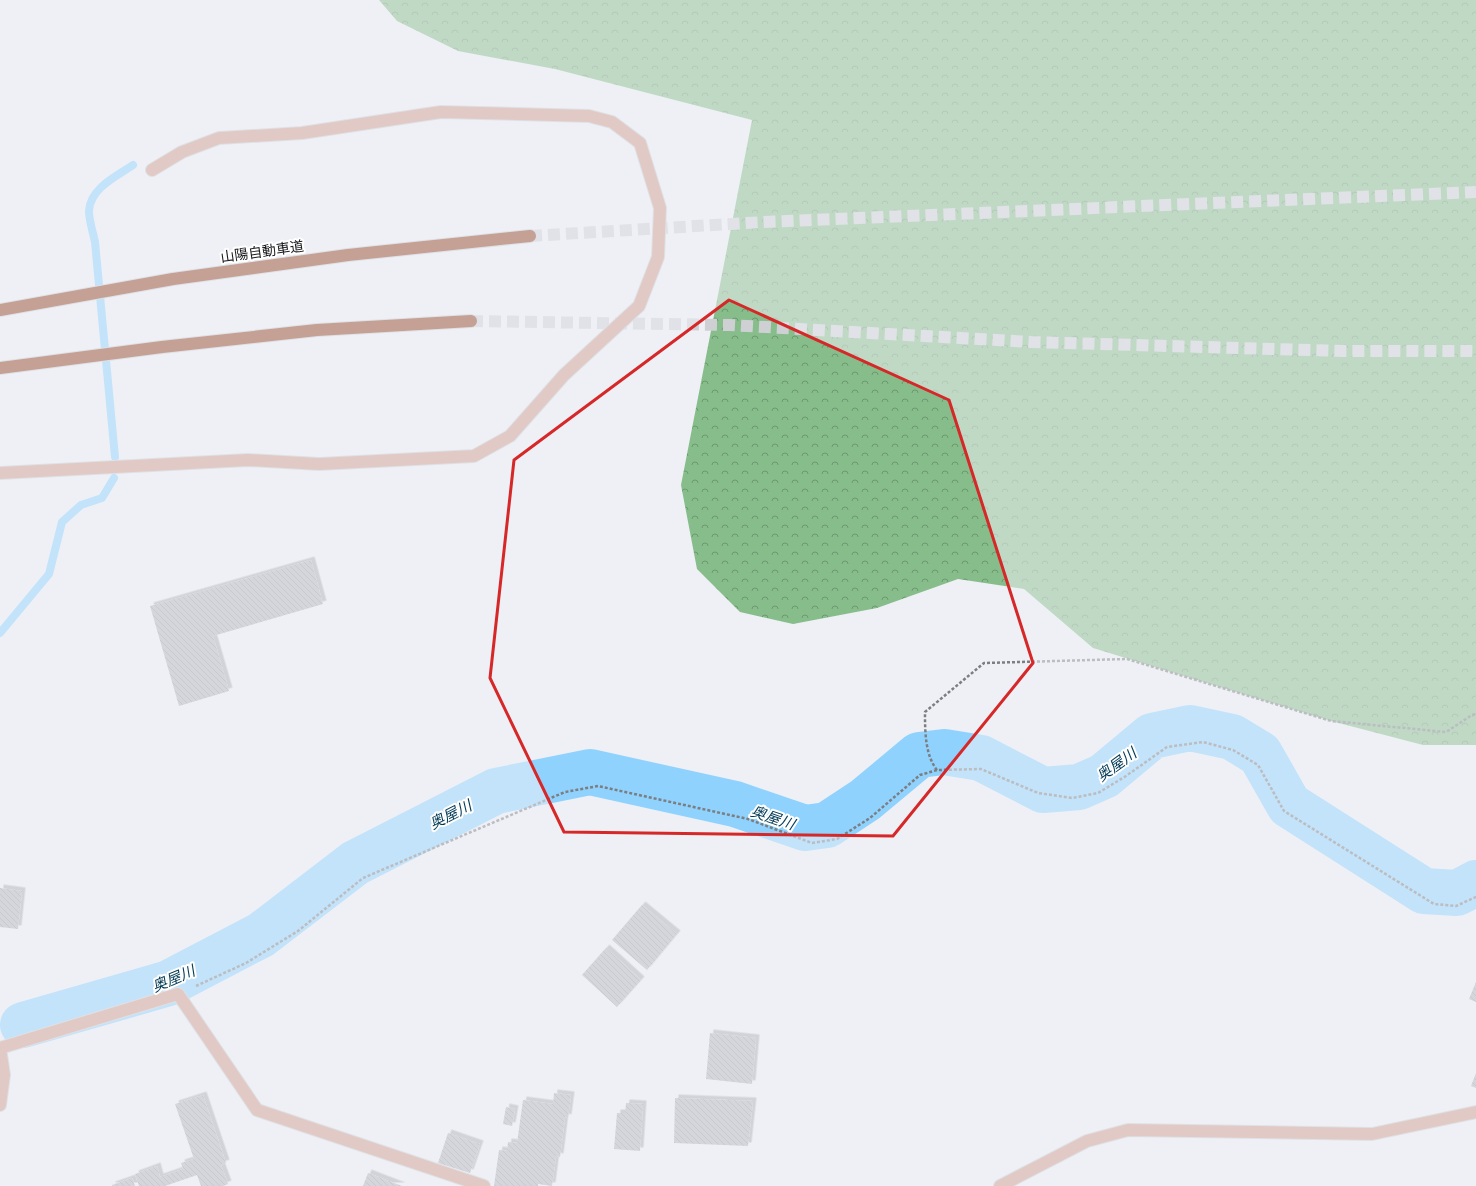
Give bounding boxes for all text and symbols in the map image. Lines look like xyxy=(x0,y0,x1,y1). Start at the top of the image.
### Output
street label: 山陽自動車道 xyxy=(219,237,305,265)
water label: 奥屋川 xyxy=(1093,742,1141,785)
water label: 奥屋川 xyxy=(426,795,476,832)
water label: 奥屋川 xyxy=(749,801,799,833)
water label: 奥屋川 xyxy=(149,960,199,995)

